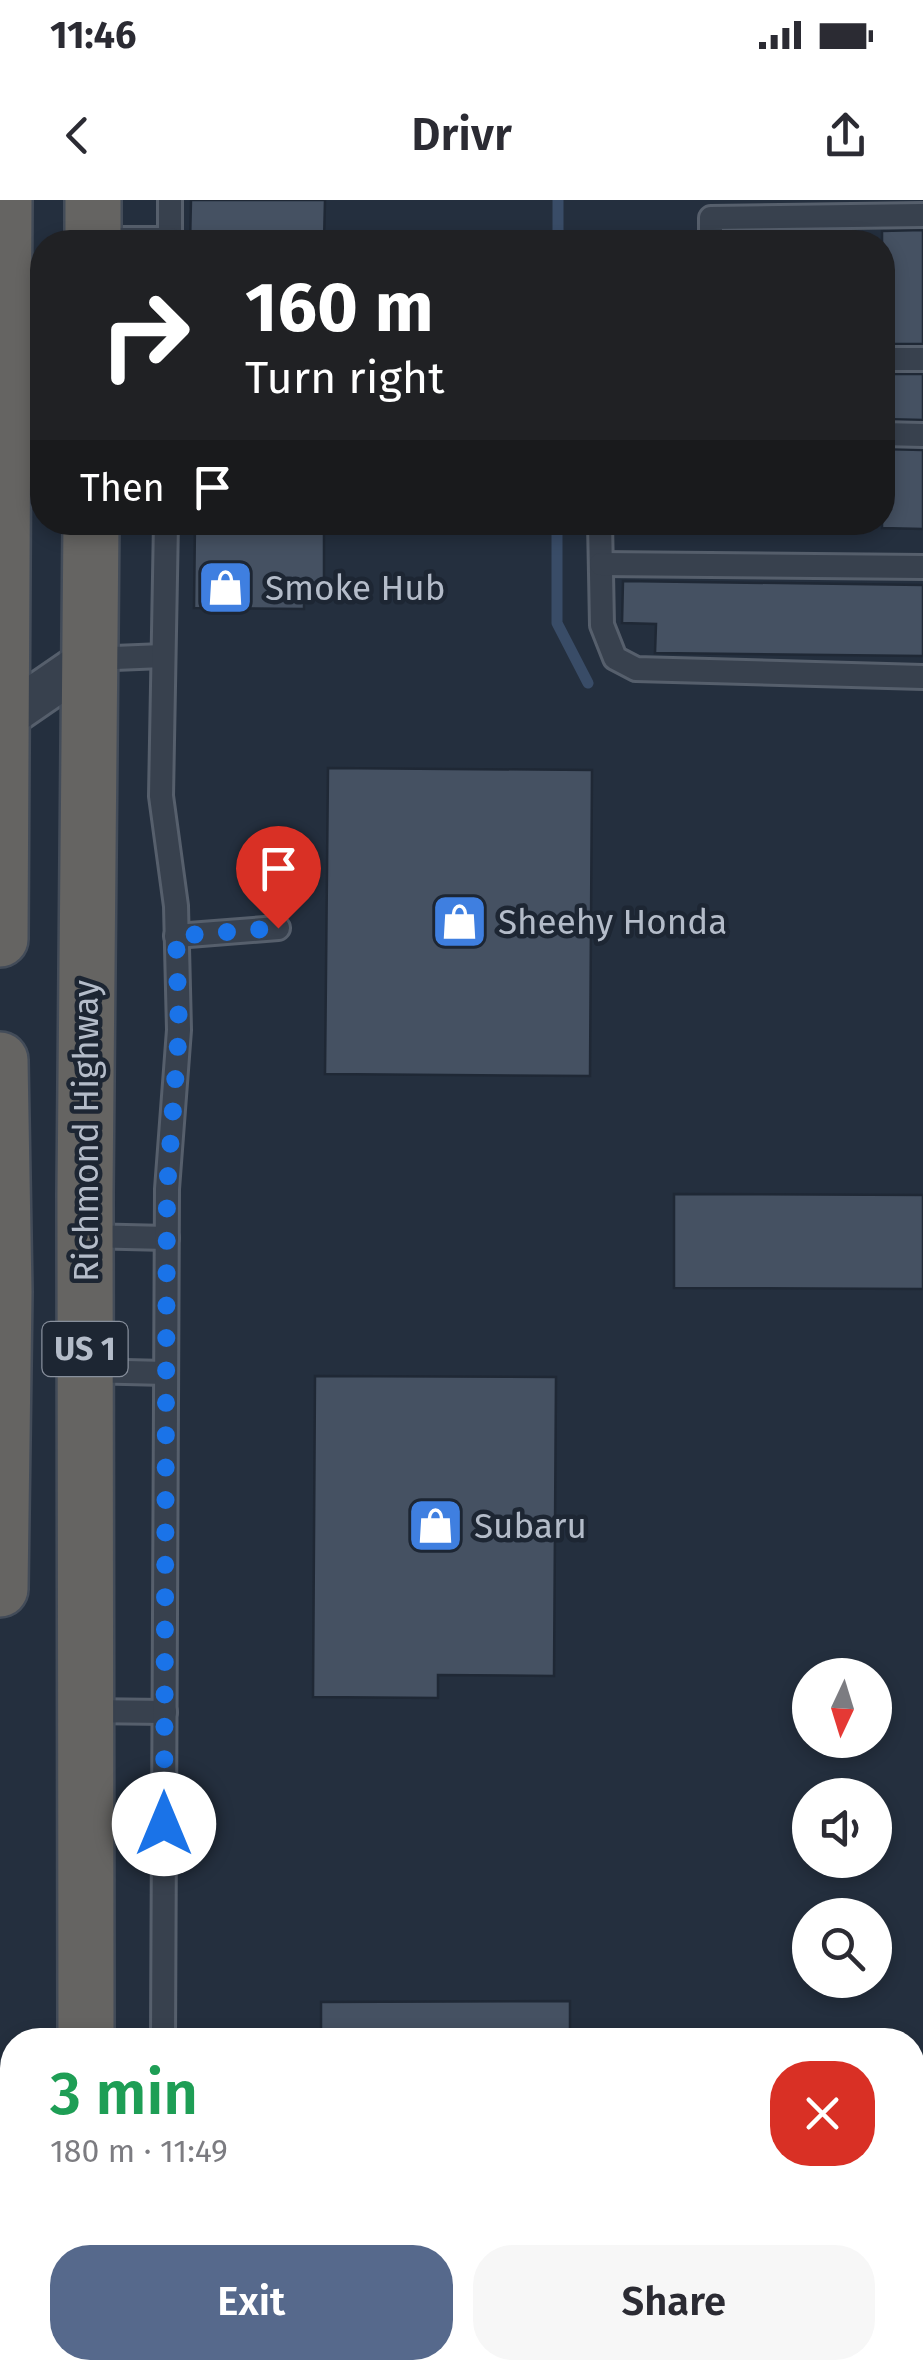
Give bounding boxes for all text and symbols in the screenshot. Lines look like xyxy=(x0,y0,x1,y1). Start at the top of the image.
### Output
text: 11:46 xyxy=(50,12,136,58)
icon: back xyxy=(50,108,105,163)
text: Drivr xyxy=(411,108,512,162)
icon: share xyxy=(818,108,873,163)
text: 160 m xyxy=(245,266,434,350)
icon: right xyxy=(80,270,210,400)
text: Turn right xyxy=(245,351,444,405)
icon: arrive xyxy=(185,460,240,515)
text: Then xyxy=(80,465,165,511)
shop icon: Smoke Hub xyxy=(196,558,256,618)
place label: Smoke Hub xyxy=(265,567,445,609)
pin xyxy=(236,826,321,929)
icon: arrive xyxy=(251,841,306,896)
shop icon: Sheehy Honda xyxy=(429,892,489,952)
place label: Sheehy Honda xyxy=(498,901,727,943)
street label: Richmond Highway xyxy=(65,980,107,1282)
road number: US 1 xyxy=(42,1322,128,1376)
shop icon: Subaru xyxy=(405,1496,465,1556)
place label: Subaru xyxy=(474,1505,587,1547)
north arrow xyxy=(792,1658,892,1758)
map controls xyxy=(792,1658,892,1998)
position arrow xyxy=(112,1772,216,1876)
button: sound xyxy=(792,1778,892,1878)
button: search xyxy=(792,1898,892,1998)
text: 3 min xyxy=(50,2058,198,2130)
button: close xyxy=(770,2061,875,2166)
text: 180 m · 11:49 xyxy=(50,2132,228,2170)
button: Exit xyxy=(50,2245,453,2360)
button: Share xyxy=(473,2245,875,2360)

